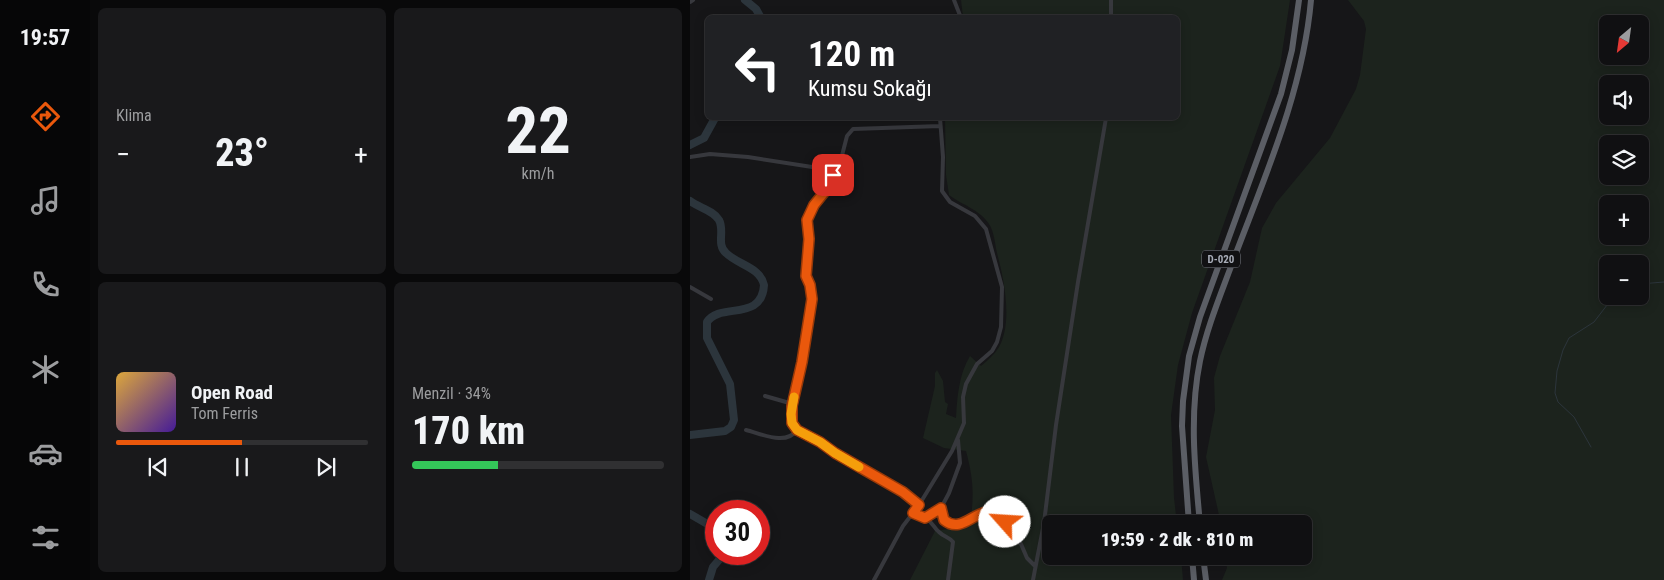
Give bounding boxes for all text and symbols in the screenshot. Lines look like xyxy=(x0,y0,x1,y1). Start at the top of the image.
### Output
north arrow xyxy=(1599,15,1649,65)
map controls xyxy=(1599,15,1649,305)
text: 19:57 xyxy=(20,25,70,50)
text: 120 m xyxy=(808,34,895,75)
icon: left xyxy=(725,35,790,100)
button: sound xyxy=(1599,75,1649,125)
text: Kumsu Sokağı xyxy=(808,76,932,101)
text: 22 xyxy=(505,93,571,169)
icon: directions xyxy=(28,99,63,134)
text: Klima xyxy=(116,106,152,125)
text: 23° xyxy=(215,131,269,175)
button: layers xyxy=(1599,135,1649,185)
text: − xyxy=(116,138,130,171)
text: + xyxy=(354,138,368,171)
pin xyxy=(812,154,854,196)
icon: arrive xyxy=(819,161,847,189)
text: km/h xyxy=(522,164,554,183)
icon: music xyxy=(28,183,63,218)
button: + xyxy=(1599,195,1649,245)
road number: D-020 xyxy=(1202,250,1240,268)
button: − xyxy=(1599,255,1649,305)
icon: phone xyxy=(28,267,63,302)
icon: climate xyxy=(28,352,63,387)
text: Open Road xyxy=(191,381,273,404)
text: Menzil · 34% xyxy=(412,384,491,403)
text: Tom Ferris xyxy=(191,404,258,423)
text: 170 km xyxy=(412,409,525,453)
icon: car xyxy=(28,436,63,471)
icon: previous xyxy=(144,453,172,481)
icon: pause xyxy=(228,453,256,481)
icon: next xyxy=(312,453,340,481)
position arrow xyxy=(978,495,1030,547)
speed limit sign: 30 xyxy=(705,500,770,565)
icon: filters xyxy=(28,520,63,555)
text: 19:59 · 2 dk · 810 m xyxy=(1101,528,1253,551)

